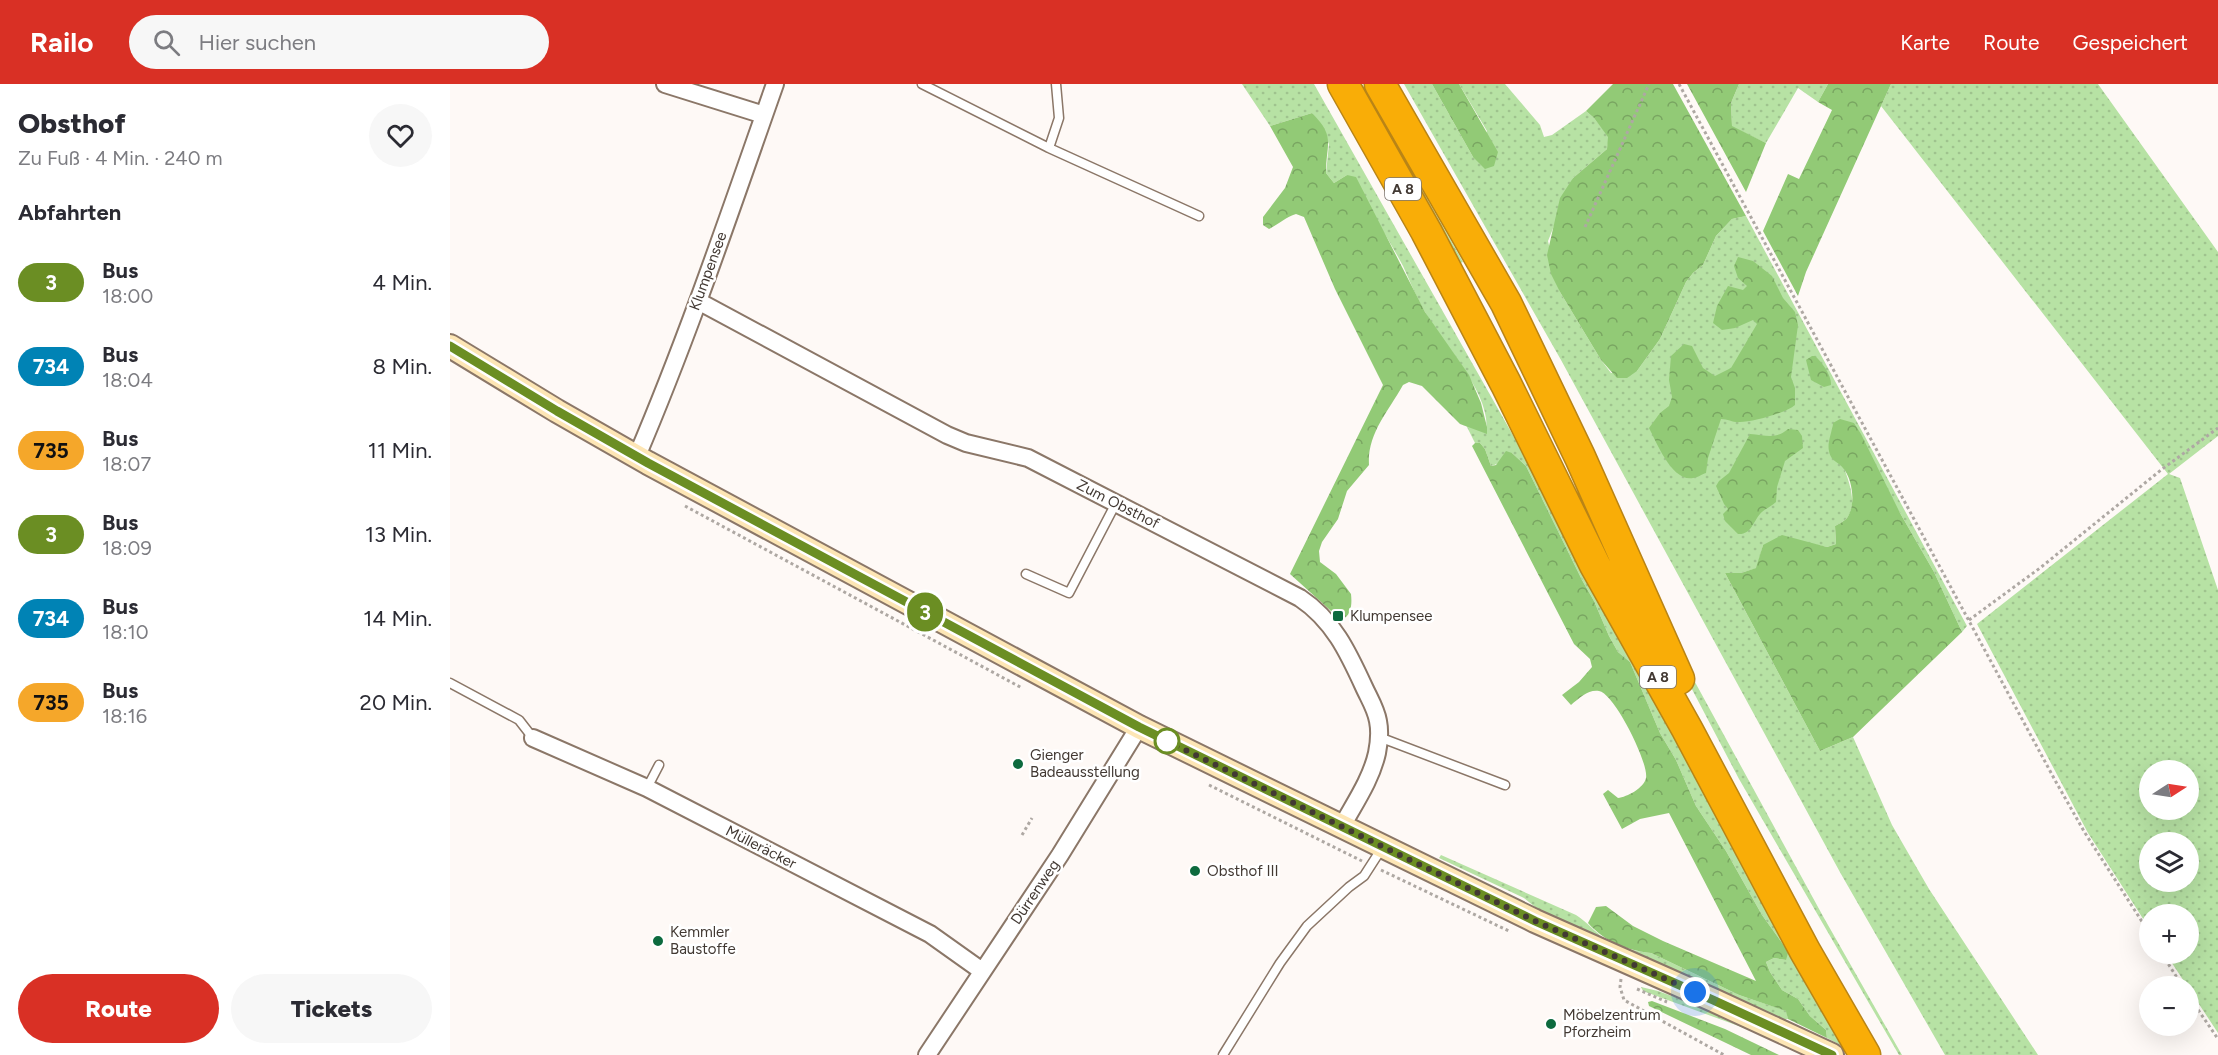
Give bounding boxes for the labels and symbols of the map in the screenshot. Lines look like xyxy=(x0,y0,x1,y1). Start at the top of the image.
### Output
road number: A 8 xyxy=(1385,178,1421,200)
street label: Klumpensee xyxy=(685,229,731,313)
street label: Zum Obsthof xyxy=(1074,476,1163,533)
line badge: 3 xyxy=(906,592,944,632)
place label: Klumpensee xyxy=(1350,607,1432,625)
marker: Klumpensee xyxy=(1331,609,1345,623)
road number: A 8 xyxy=(1640,666,1676,688)
unlabelled marker xyxy=(1154,728,1180,754)
place label: Gienger Badeausstellung xyxy=(1030,746,1140,781)
marker: Gienger Badeausstellung xyxy=(1011,757,1025,771)
north arrow xyxy=(2139,760,2199,820)
street label: Mülleräcker xyxy=(723,821,799,873)
street label: Dürrenweg xyxy=(1007,856,1063,928)
place label: Obsthof III xyxy=(1207,862,1279,880)
marker: Obsthof III xyxy=(1188,864,1202,878)
place label: Kemmler Baustoffe xyxy=(670,923,736,958)
marker: Kemmler Baustoffe xyxy=(651,934,665,948)
your location xyxy=(1680,977,1710,1007)
place label: Möbelzentrum Pforzheim xyxy=(1563,1006,1660,1041)
marker: Möbelzentrum Pforzheim xyxy=(1544,1017,1558,1031)

